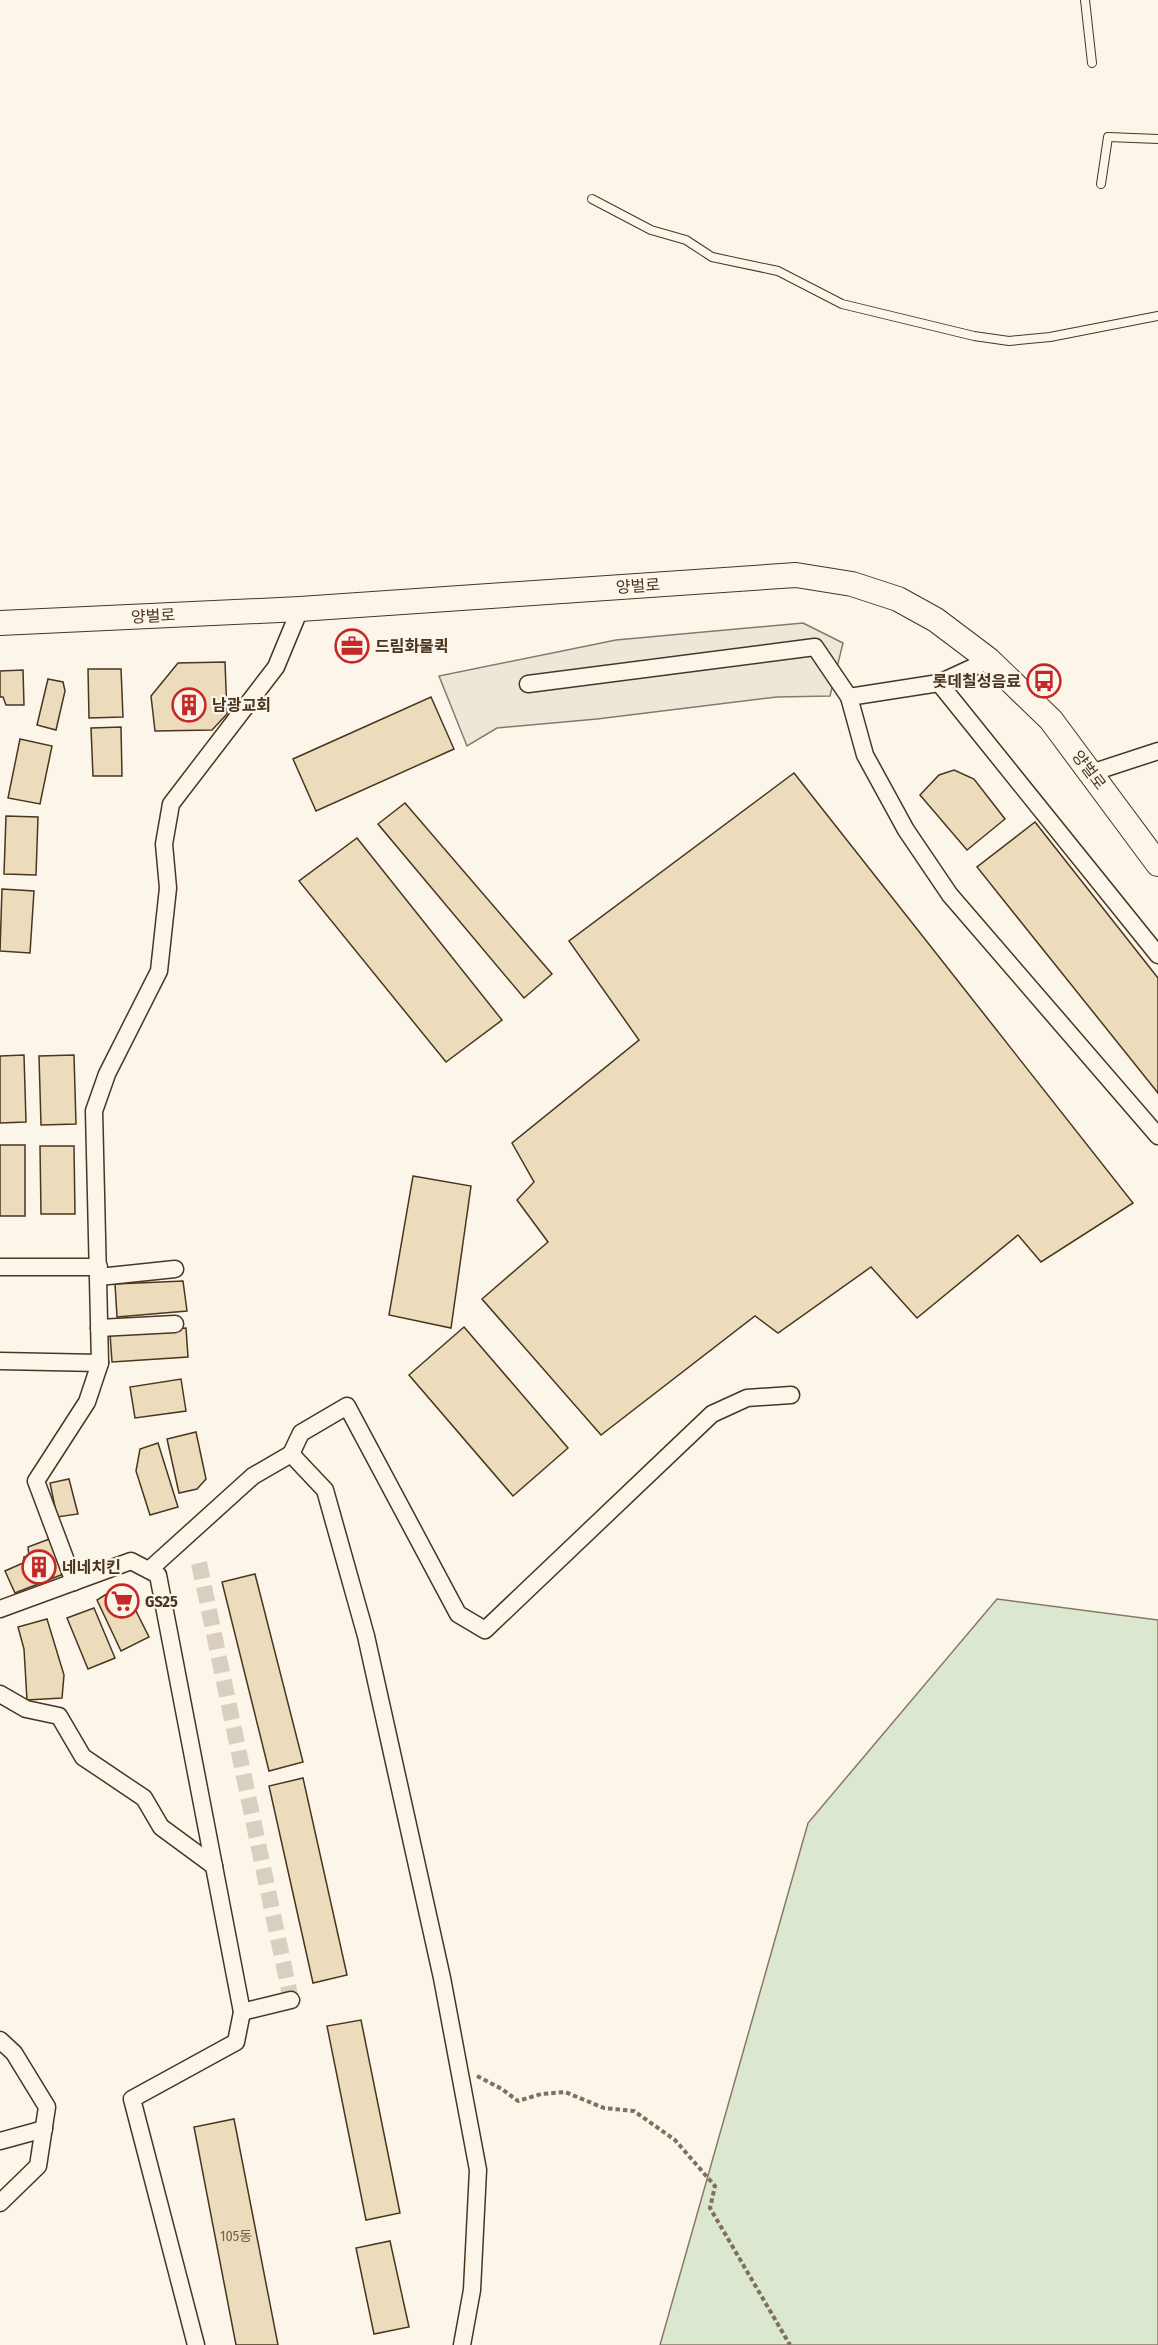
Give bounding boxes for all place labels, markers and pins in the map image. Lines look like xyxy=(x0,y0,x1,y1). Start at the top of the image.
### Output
office icon: 드림화물퀵 xyxy=(334,628,370,664)
place label: 드림화물퀵 xyxy=(375,637,449,656)
bus stop icon: 롯데칠성음료 xyxy=(1026,663,1062,699)
place label: 롯데칠성음료 xyxy=(933,672,1021,691)
building icon: 남광교회 xyxy=(171,687,207,723)
place label: 남광교회 xyxy=(212,696,271,715)
building icon: 네네치킨 xyxy=(21,1549,57,1585)
place label: 네네치킨 xyxy=(62,1558,121,1577)
supermarket icon: GS25 xyxy=(104,1583,140,1619)
place label: GS25 xyxy=(145,1592,178,1611)

